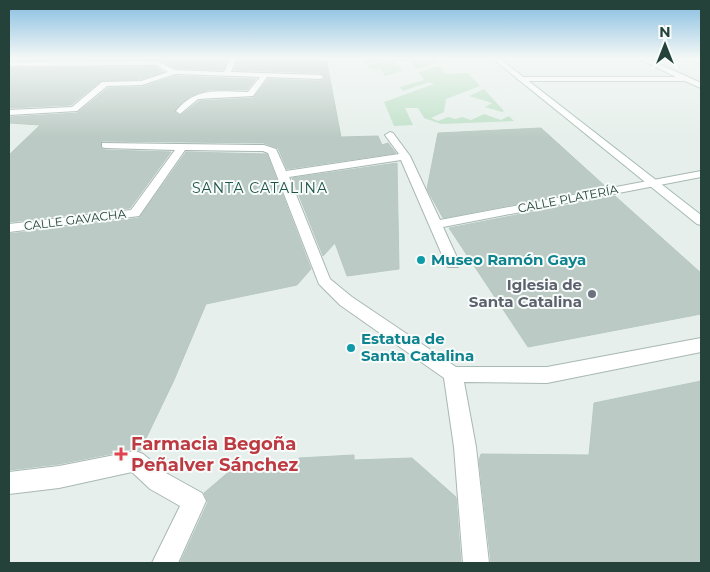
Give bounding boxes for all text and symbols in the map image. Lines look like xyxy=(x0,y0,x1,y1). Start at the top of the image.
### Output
north arrow xyxy=(640,20,690,70)
text: N xyxy=(659,23,671,41)
district label: SANTA CATALINA xyxy=(192,179,328,197)
street label: CALLE PLATERÍA xyxy=(517,181,620,216)
street label: CALLE GAVACHA xyxy=(23,206,127,233)
place label: Museo Ramón Gaya xyxy=(431,250,586,269)
marker: Museo Ramón Gaya xyxy=(415,254,427,266)
place label: Iglesia de Santa Catalina xyxy=(469,275,582,311)
marker: Iglesia de Santa Catalina xyxy=(586,288,598,300)
place label: Estatua de Santa Catalina xyxy=(361,329,474,365)
marker: Estatua de Santa Catalina xyxy=(345,342,357,354)
place label: Farmacia Begoña Peñalver Sánchez xyxy=(131,433,298,476)
marker: Farmacia Begoña Peñalver Sánchez xyxy=(115,448,127,460)

